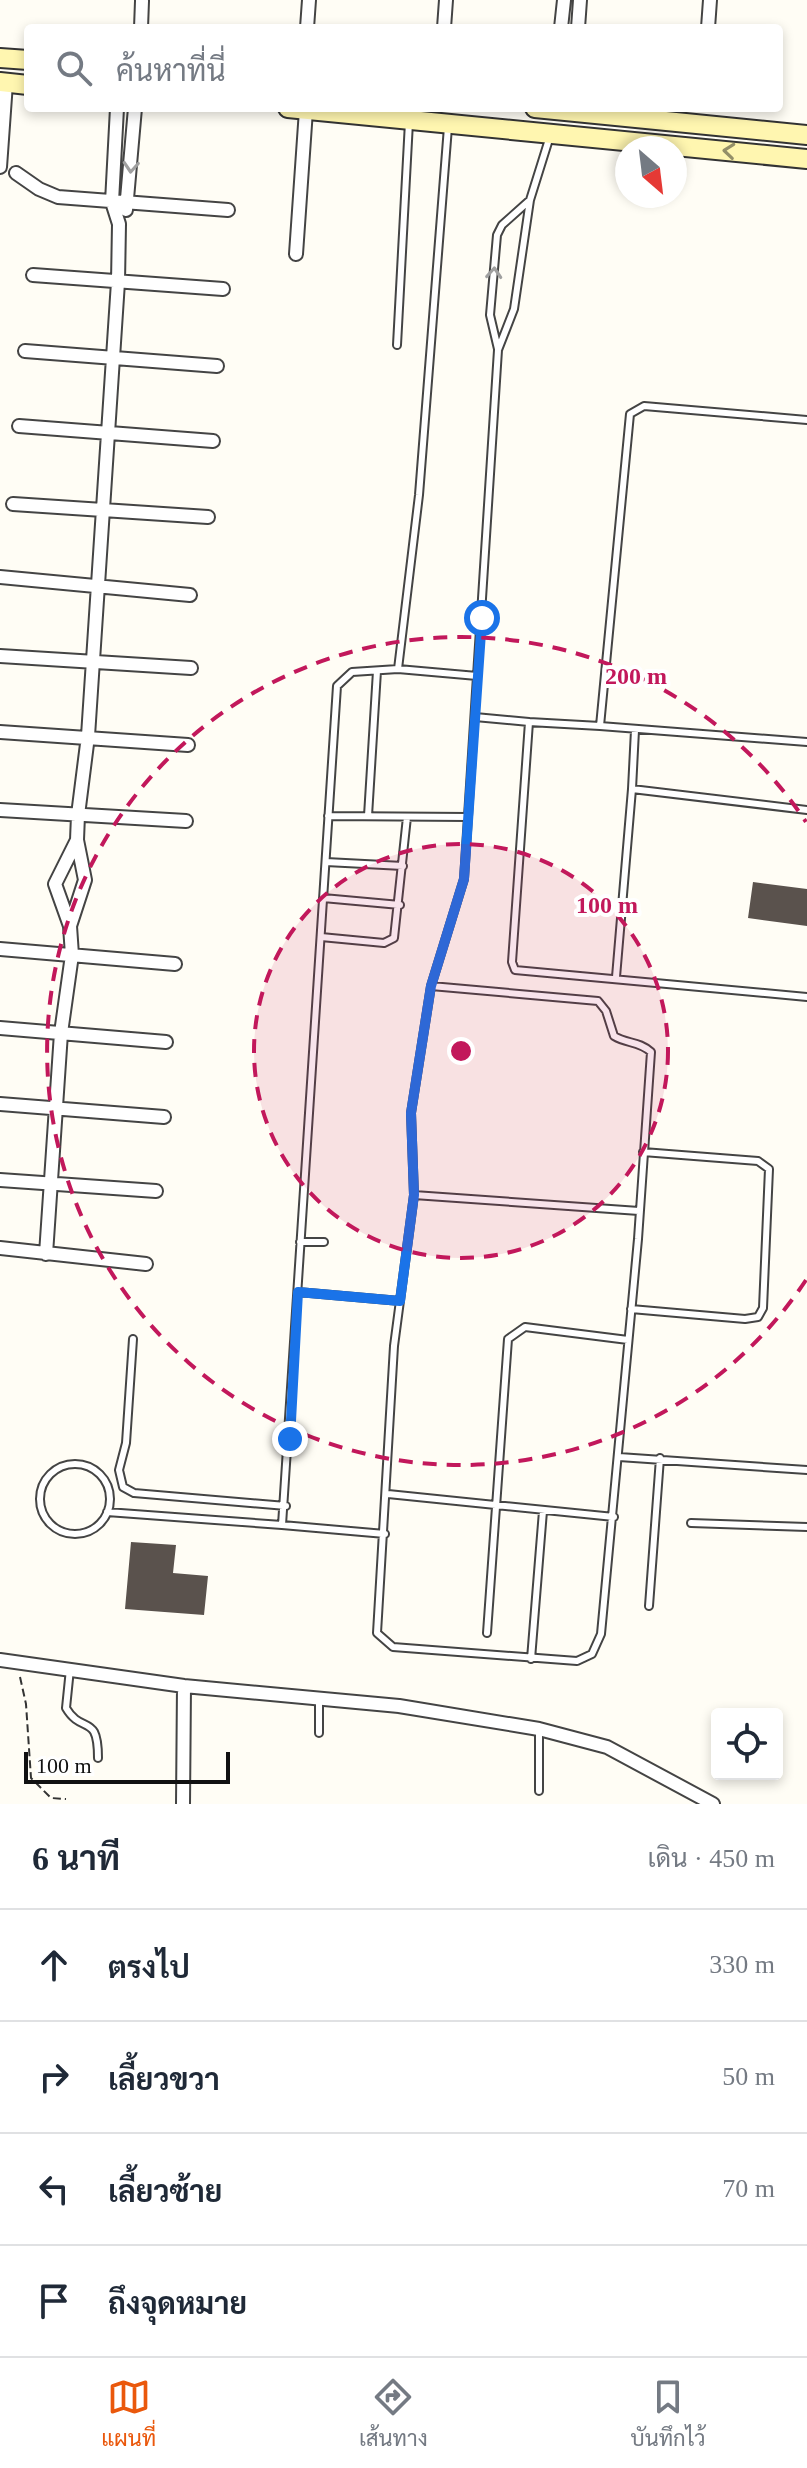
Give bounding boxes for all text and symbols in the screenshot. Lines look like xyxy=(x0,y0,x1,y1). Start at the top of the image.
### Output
search box xyxy=(24,24,783,112)
icon: search xyxy=(52,46,96,90)
text: ค้นหาที่นี่ xyxy=(116,54,226,87)
north arrow xyxy=(615,136,687,208)
one-way arrow xyxy=(722,143,735,160)
one-way arrow xyxy=(123,161,140,174)
one-way arrow xyxy=(485,266,502,279)
route start xyxy=(464,600,500,636)
text: 200 m xyxy=(605,663,667,689)
text: 100 m xyxy=(576,892,638,918)
centre of rings xyxy=(447,1037,475,1065)
route end xyxy=(272,1421,308,1457)
map controls xyxy=(711,1708,783,1780)
button: locate xyxy=(711,1708,783,1780)
scale bar xyxy=(24,1748,230,1784)
text: 100 m xyxy=(36,1753,92,1778)
text: 6 นาที xyxy=(32,1840,120,1877)
text: เดิน · 450 m xyxy=(648,1844,775,1873)
icon: ahead xyxy=(32,1943,76,1987)
text: 330 m xyxy=(709,1950,775,1979)
text: ตรงไป xyxy=(108,1951,190,1984)
icon: right xyxy=(32,2055,76,2099)
text: 50 m xyxy=(722,2062,775,2091)
text: เลี้ยวขวา xyxy=(108,2063,220,2096)
icon: left xyxy=(32,2167,76,2211)
text: 70 m xyxy=(722,2174,775,2203)
text: เลี้ยวซ้าย xyxy=(108,2175,222,2208)
icon: arrive xyxy=(32,2279,76,2323)
text: ถึงจุดหมาย xyxy=(108,2287,247,2320)
tab: แผนที่ xyxy=(101,2375,156,2452)
tab: เส้นทาง xyxy=(359,2375,428,2452)
tab: บันทึกไว้ xyxy=(630,2375,706,2452)

